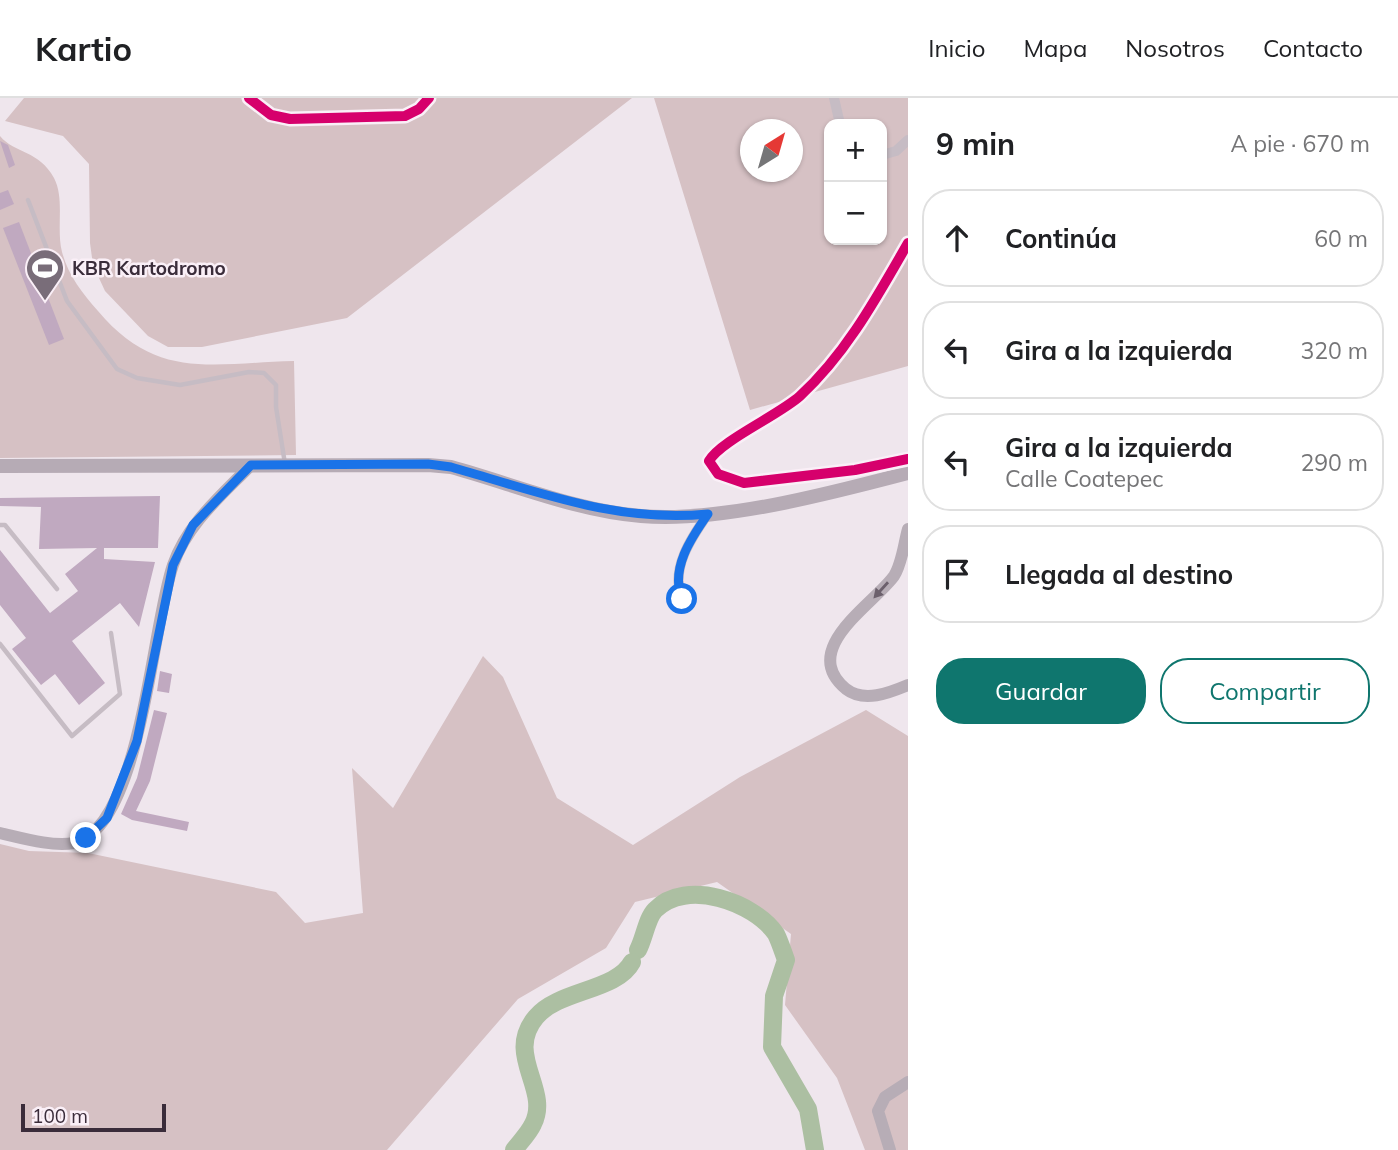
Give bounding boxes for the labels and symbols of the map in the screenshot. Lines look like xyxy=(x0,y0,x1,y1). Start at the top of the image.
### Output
north arrow xyxy=(740,119,803,182)
sports icon: KBR Kartodromo xyxy=(24,247,66,302)
place label: KBR Kartodromo xyxy=(72,256,226,280)
one-way arrow xyxy=(873,581,889,599)
route start xyxy=(666,583,697,614)
route end xyxy=(70,822,101,853)
scale bar xyxy=(21,1101,166,1133)

